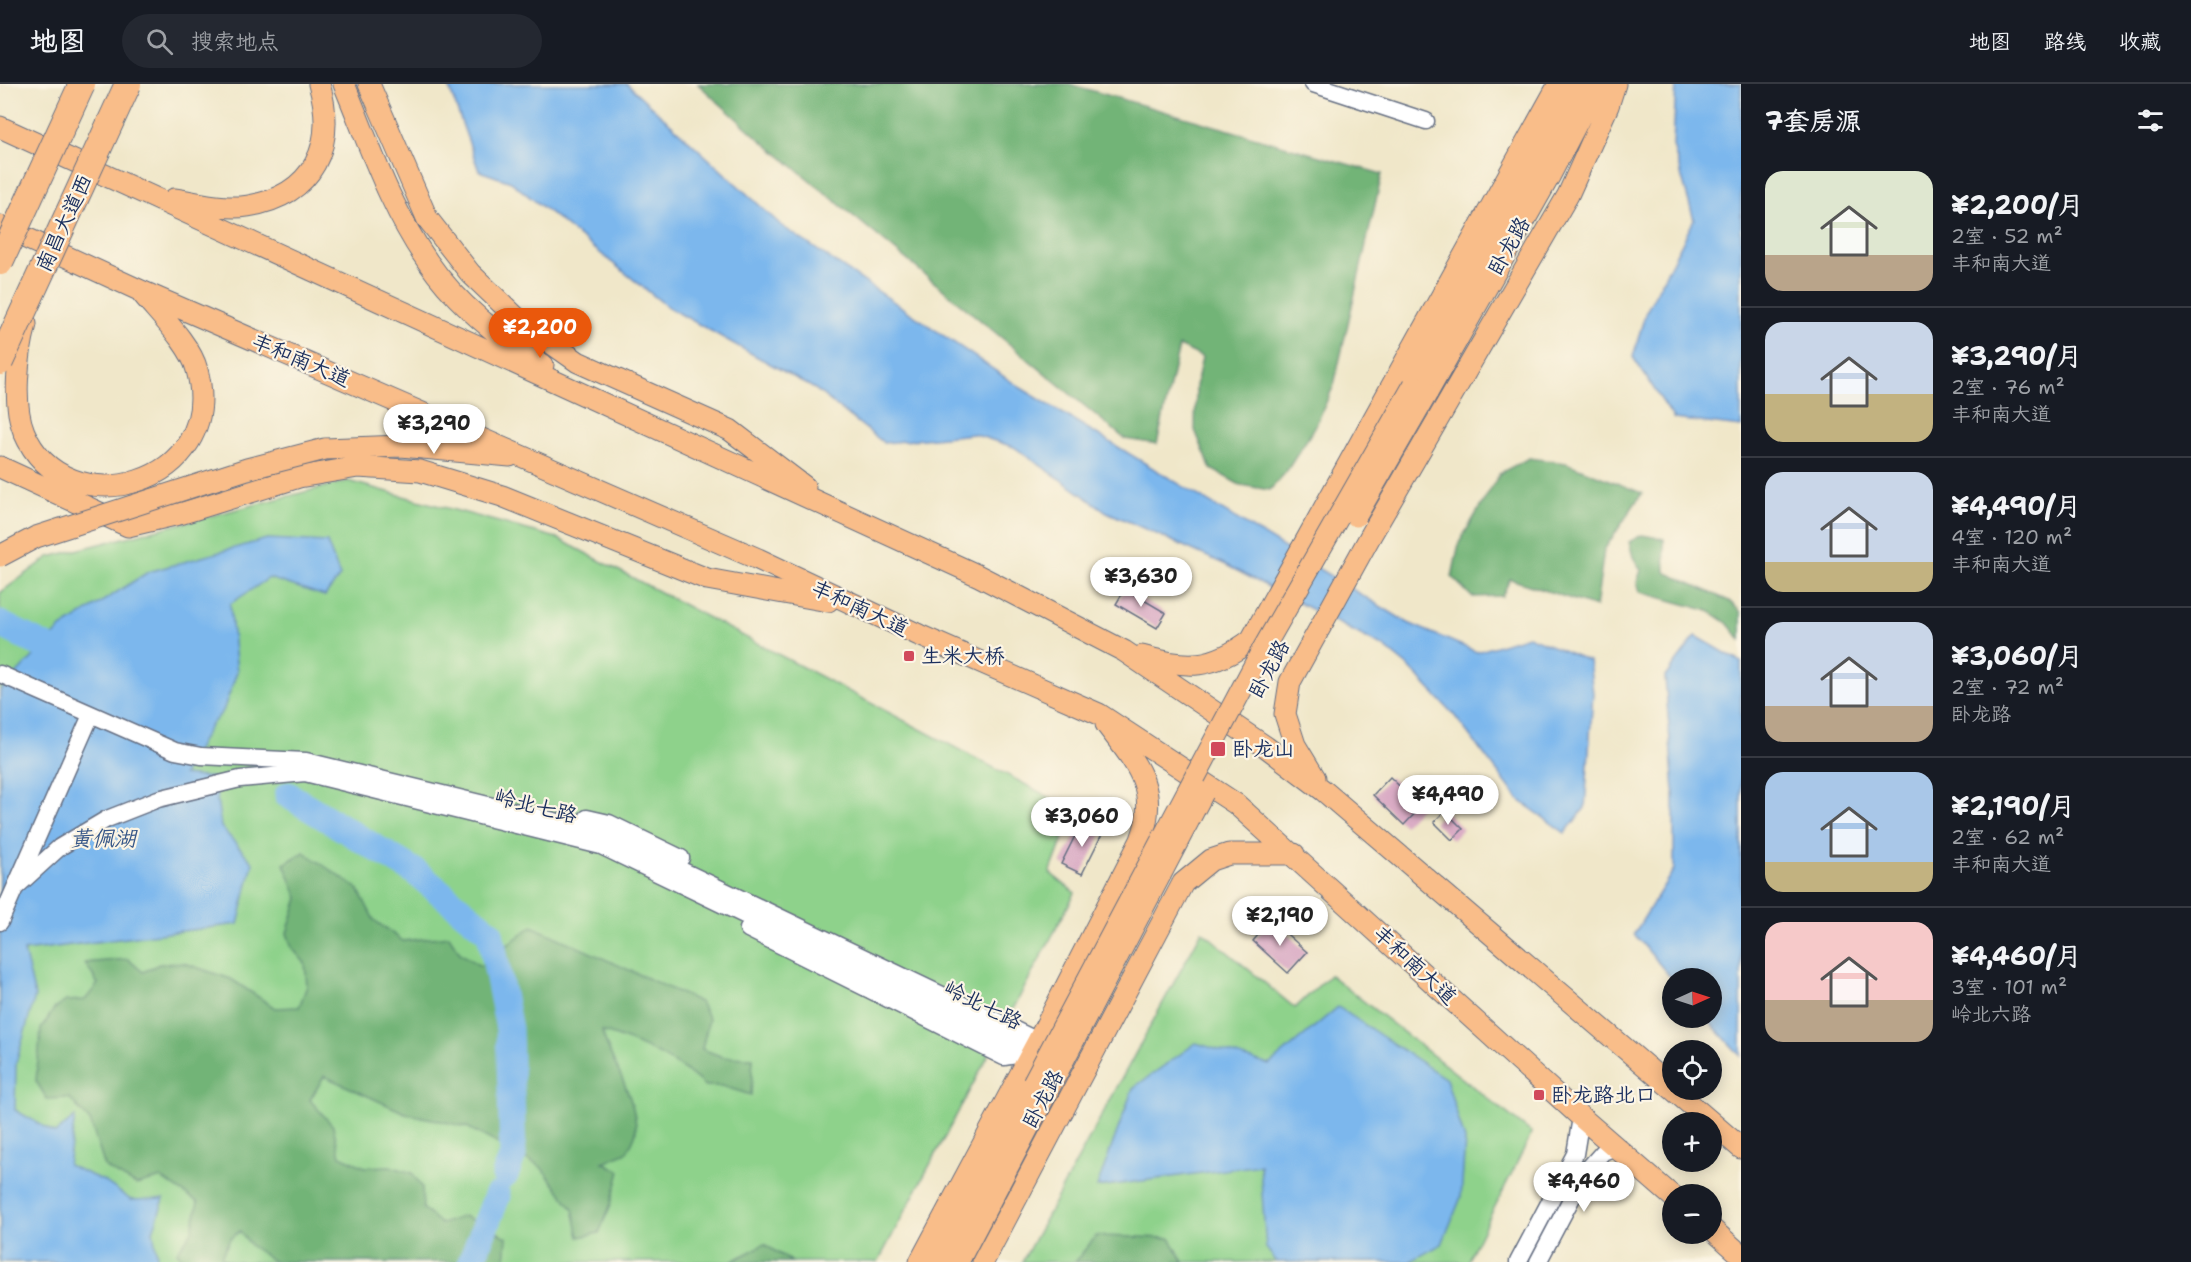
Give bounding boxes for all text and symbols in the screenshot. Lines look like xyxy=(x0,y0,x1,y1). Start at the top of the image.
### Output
search box xyxy=(122,14,542,68)
text: 地图 xyxy=(30,22,86,60)
icon: search xyxy=(143,25,176,58)
text: 搜索地点 xyxy=(191,27,279,56)
text: 地图 xyxy=(1969,28,2011,56)
text: 路线 xyxy=(2044,28,2086,56)
text: 收藏 xyxy=(2119,28,2161,56)
text: 7套房源 xyxy=(1765,103,1861,138)
icon: filters xyxy=(2134,104,2167,137)
street label: 南昌大道西 xyxy=(29,170,99,276)
text: ¥2,200/月 xyxy=(1951,187,2084,222)
icon: home xyxy=(1813,195,1885,267)
street label: 卧龙路 xyxy=(1481,212,1537,280)
text: 2室 · 52 m² xyxy=(1951,223,2063,249)
text: 丰和南大道 xyxy=(1951,250,2051,276)
pin: ¥2,200 xyxy=(491,308,589,359)
text: ¥2,200 xyxy=(503,314,577,340)
street label: 丰和南大道 xyxy=(247,327,355,393)
text: ¥3,290/月 xyxy=(1951,338,2082,373)
icon: home xyxy=(1813,346,1885,418)
text: 2室 · 76 m² xyxy=(1951,374,2065,400)
text: 丰和南大道 xyxy=(1951,401,2051,427)
pin: ¥3,290 xyxy=(385,404,483,455)
text: ¥3,290 xyxy=(397,410,471,436)
text: ¥4,490/月 xyxy=(1951,488,2081,523)
icon: home xyxy=(1813,496,1885,568)
text: 4室 · 120 m² xyxy=(1951,524,2072,550)
text: 丰和南大道 xyxy=(1951,551,2051,577)
pin: ¥3,630 xyxy=(1092,557,1190,608)
text: ¥3,630 xyxy=(1104,563,1178,589)
street label: 丰和南大道 xyxy=(807,573,913,643)
street label: 卧龙路 xyxy=(1242,635,1296,703)
text: ¥3,060/月 xyxy=(1951,638,2083,673)
place label: 生米大桥 xyxy=(921,642,1005,670)
icon: home xyxy=(1813,646,1885,718)
marker: 生米大桥 xyxy=(902,649,916,663)
text: 2室 · 72 m² xyxy=(1951,674,2064,700)
text: 卧龙路 xyxy=(1951,701,2011,727)
place label: 卧龙山 xyxy=(1232,735,1295,763)
marker: 卧龙山 xyxy=(1209,740,1227,758)
pin: ¥4,490 xyxy=(1399,775,1497,826)
text: ¥4,490 xyxy=(1412,781,1484,807)
street label: 岭北七路 xyxy=(492,782,580,830)
text: ¥2,190/月 xyxy=(1951,788,2075,823)
icon: home xyxy=(1813,796,1885,868)
pin: ¥3,060 xyxy=(1033,797,1131,848)
text: ¥3,060 xyxy=(1045,803,1119,829)
water label: 黄佩湖 xyxy=(70,824,138,853)
text: 2室 · 62 m² xyxy=(1951,824,2064,850)
text: 丰和南大道 xyxy=(1951,851,2051,877)
pin: ¥2,190 xyxy=(1231,896,1329,947)
text: ¥2,190 xyxy=(1246,902,1314,928)
street label: 丰和南大道 xyxy=(1367,919,1463,1011)
text: ¥4,460/月 xyxy=(1951,938,2082,973)
icon: home xyxy=(1813,946,1885,1018)
north arrow xyxy=(1662,968,1722,1028)
map controls xyxy=(1662,968,1722,1244)
street label: 岭北七路 xyxy=(939,974,1027,1036)
text: 3室 · 101 m² xyxy=(1951,974,2067,1000)
text: 岭北六路 xyxy=(1951,1001,2031,1027)
button: locate xyxy=(1662,1040,1722,1100)
street label: 卧龙路 xyxy=(1016,1065,1070,1133)
place label: 卧龙路北口 xyxy=(1551,1081,1656,1109)
marker: 卧龙路北口 xyxy=(1532,1088,1546,1102)
button: + xyxy=(1662,1112,1722,1172)
pin: ¥4,460 xyxy=(1535,1162,1633,1213)
text: ¥4,460 xyxy=(1547,1168,1621,1194)
button: − xyxy=(1662,1184,1722,1244)

